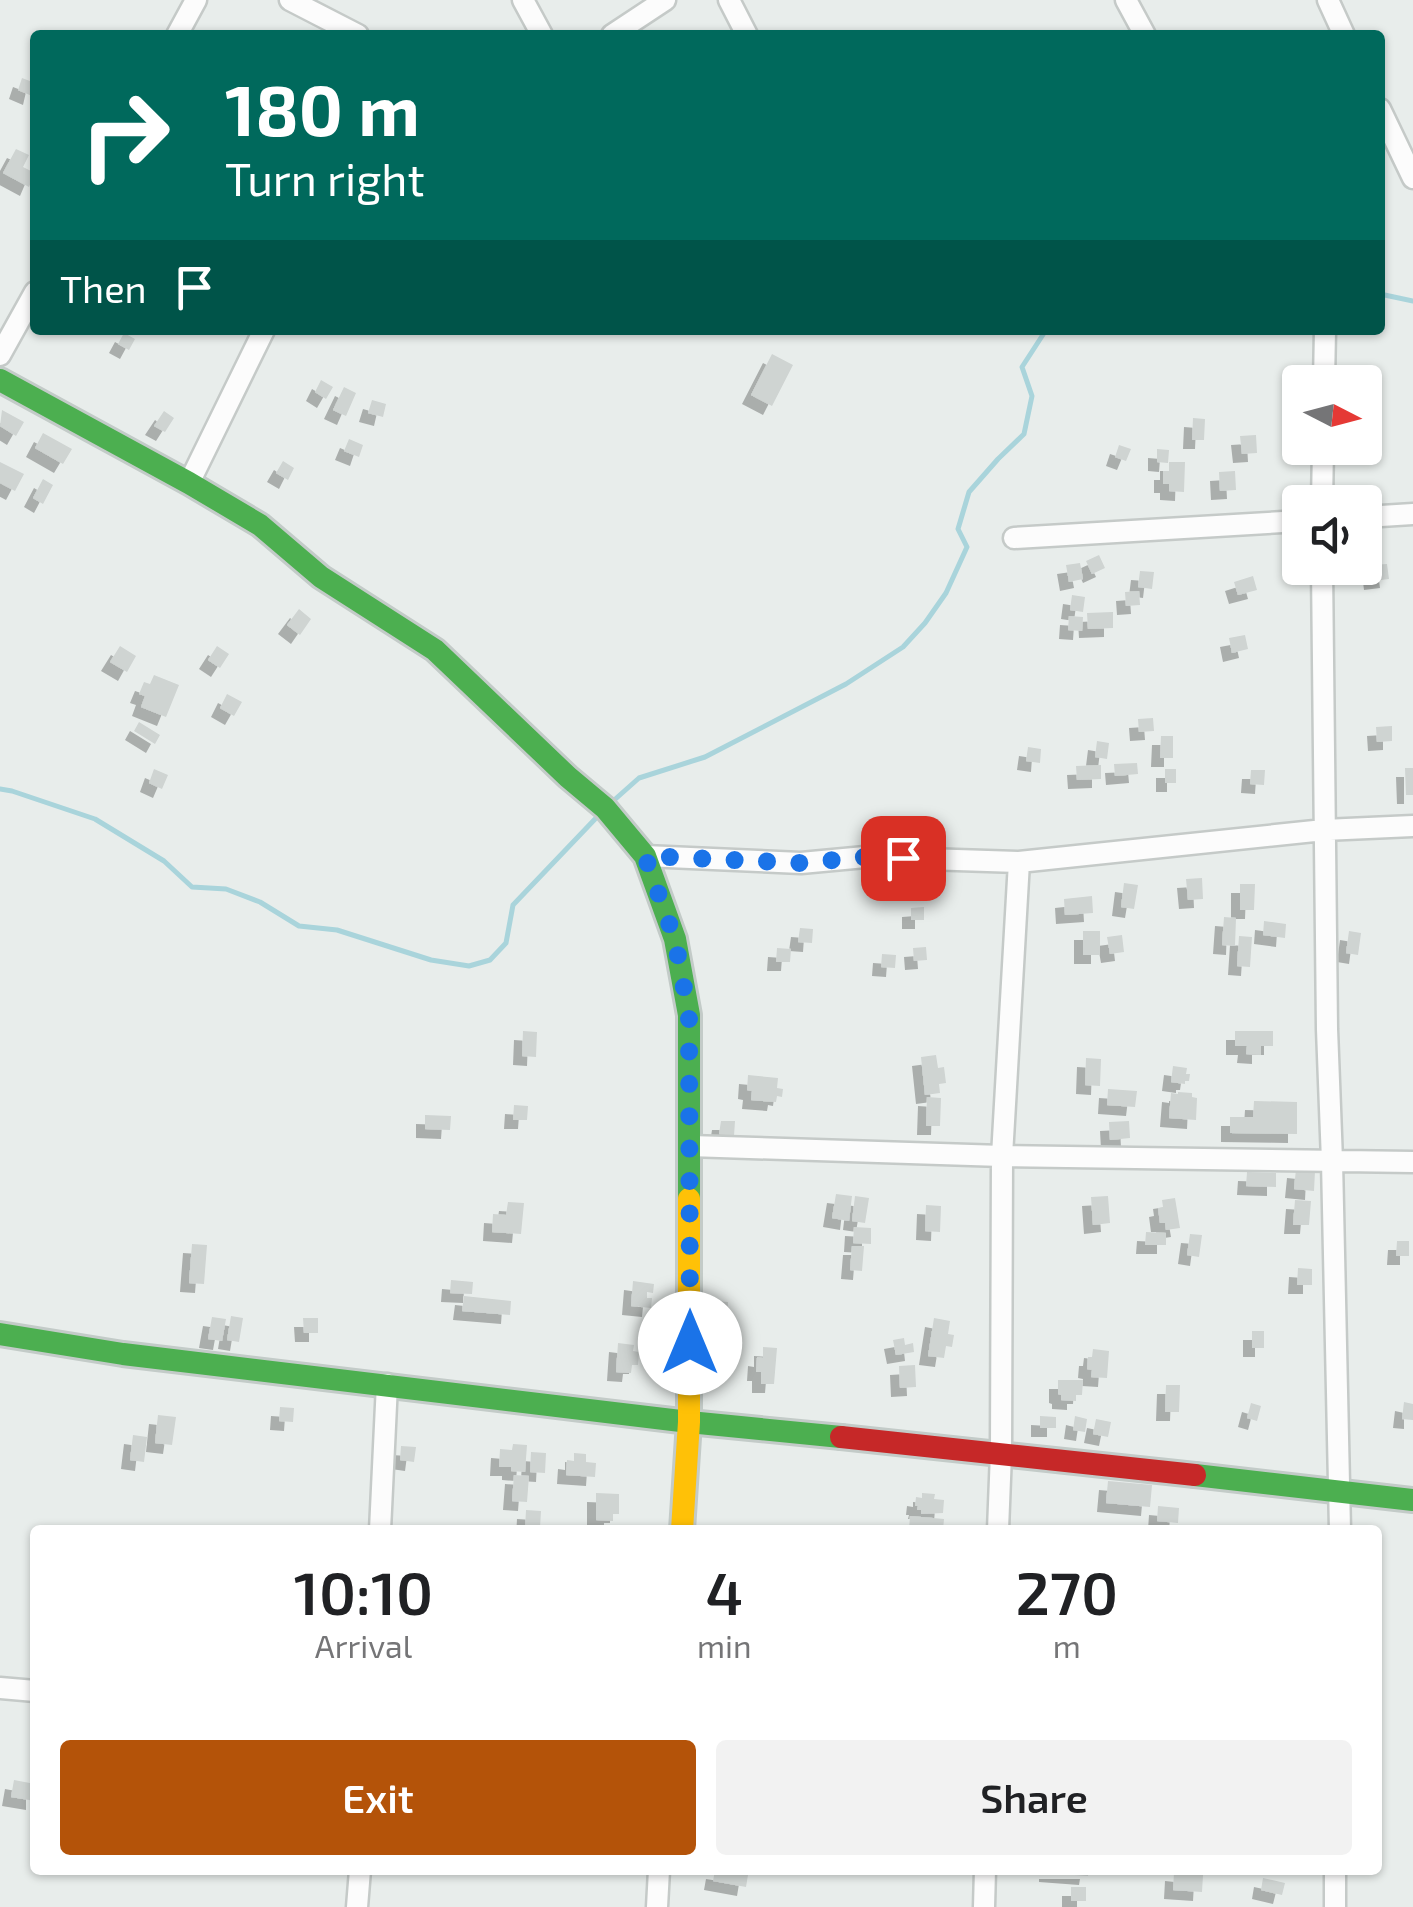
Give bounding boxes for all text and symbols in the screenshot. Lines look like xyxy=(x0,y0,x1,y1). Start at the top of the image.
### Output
text: 180 m xyxy=(225,66,420,150)
icon: right xyxy=(60,70,190,200)
text: Turn right xyxy=(225,151,425,205)
icon: arrive xyxy=(167,260,222,315)
text: Then xyxy=(60,265,147,311)
north arrow xyxy=(1282,365,1382,465)
map controls xyxy=(1282,365,1382,585)
button: sound xyxy=(1282,485,1382,585)
pin xyxy=(861,816,946,901)
icon: arrive xyxy=(876,831,931,886)
position arrow xyxy=(638,1291,742,1395)
text: 10:10 xyxy=(294,1555,433,1627)
text: 4 xyxy=(705,1555,743,1627)
text: 270 xyxy=(1015,1555,1118,1627)
text: Arrival xyxy=(315,1626,412,1664)
text: min xyxy=(697,1626,752,1664)
text: m xyxy=(1053,1626,1081,1664)
button: Exit xyxy=(60,1740,696,1855)
button: Share xyxy=(716,1740,1352,1855)

